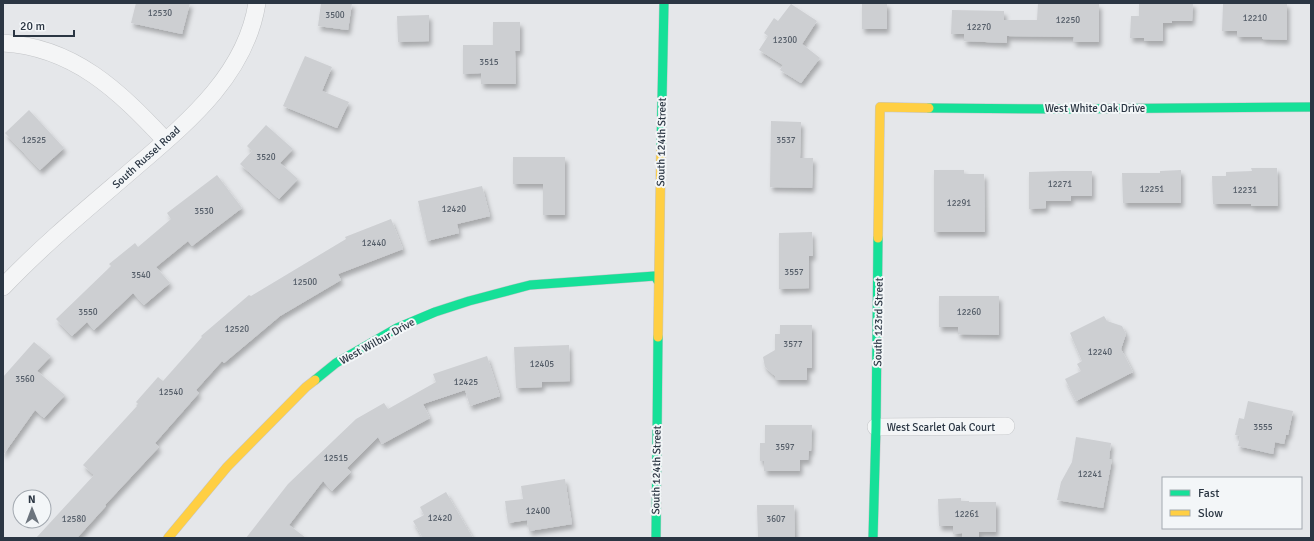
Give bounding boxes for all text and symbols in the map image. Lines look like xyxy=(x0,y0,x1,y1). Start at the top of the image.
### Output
house number: 12530 xyxy=(148,8,172,19)
house number: 3500 xyxy=(325,10,345,21)
scale bar xyxy=(14,12,74,38)
house number: 12210 xyxy=(1243,13,1267,24)
house number: 12250 xyxy=(1056,15,1080,26)
text: 20 m xyxy=(20,19,45,34)
house number: 12270 xyxy=(967,22,991,33)
house number: 12300 xyxy=(773,35,797,46)
house number: 3515 xyxy=(479,57,499,68)
street label: South 124th Street xyxy=(654,97,669,187)
street label: West White Oak Drive xyxy=(1045,102,1145,115)
street label: South Russel Road xyxy=(110,123,183,191)
house number: 12525 xyxy=(22,135,46,146)
house number: 3537 xyxy=(776,135,796,146)
house number: 3520 xyxy=(256,152,276,163)
house number: 12271 xyxy=(1048,179,1072,190)
house number: 12251 xyxy=(1140,184,1164,195)
house number: 12231 xyxy=(1233,185,1257,196)
house number: 12291 xyxy=(947,198,971,209)
house number: 12420 xyxy=(442,204,466,215)
house number: 3530 xyxy=(194,206,214,217)
house number: 12440 xyxy=(362,238,386,249)
house number: 3557 xyxy=(784,267,804,278)
house number: 3540 xyxy=(131,270,151,281)
house number: 12500 xyxy=(293,277,317,288)
street label: South 123rd Street xyxy=(871,277,886,367)
house number: 3550 xyxy=(78,307,98,318)
house number: 12260 xyxy=(957,307,981,318)
street label: West Wilbur Drive xyxy=(337,315,417,367)
house number: 12520 xyxy=(225,324,249,335)
house number: 3577 xyxy=(783,339,803,350)
house number: 12240 xyxy=(1088,347,1112,358)
house number: 12405 xyxy=(530,359,554,370)
house number: 3560 xyxy=(15,374,35,385)
house number: 12425 xyxy=(454,377,478,388)
house number: 12540 xyxy=(159,387,183,398)
street label: West Scarlet Oak Court xyxy=(887,421,995,434)
house number: 3555 xyxy=(1253,422,1273,433)
street label: South 124th Street xyxy=(649,425,664,515)
house number: 3597 xyxy=(775,442,795,453)
house number: 12515 xyxy=(324,453,348,464)
house number: 12241 xyxy=(1078,469,1102,480)
legend xyxy=(1162,477,1302,529)
text: Fast xyxy=(1198,486,1219,501)
north arrow xyxy=(12,489,52,529)
text: N xyxy=(28,493,36,506)
house number: 12400 xyxy=(526,506,550,517)
text: Slow xyxy=(1198,506,1223,521)
house number: 12261 xyxy=(955,509,979,520)
house number: 12420 xyxy=(428,513,452,524)
house number: 12580 xyxy=(62,514,86,525)
house number: 3607 xyxy=(766,514,786,525)

